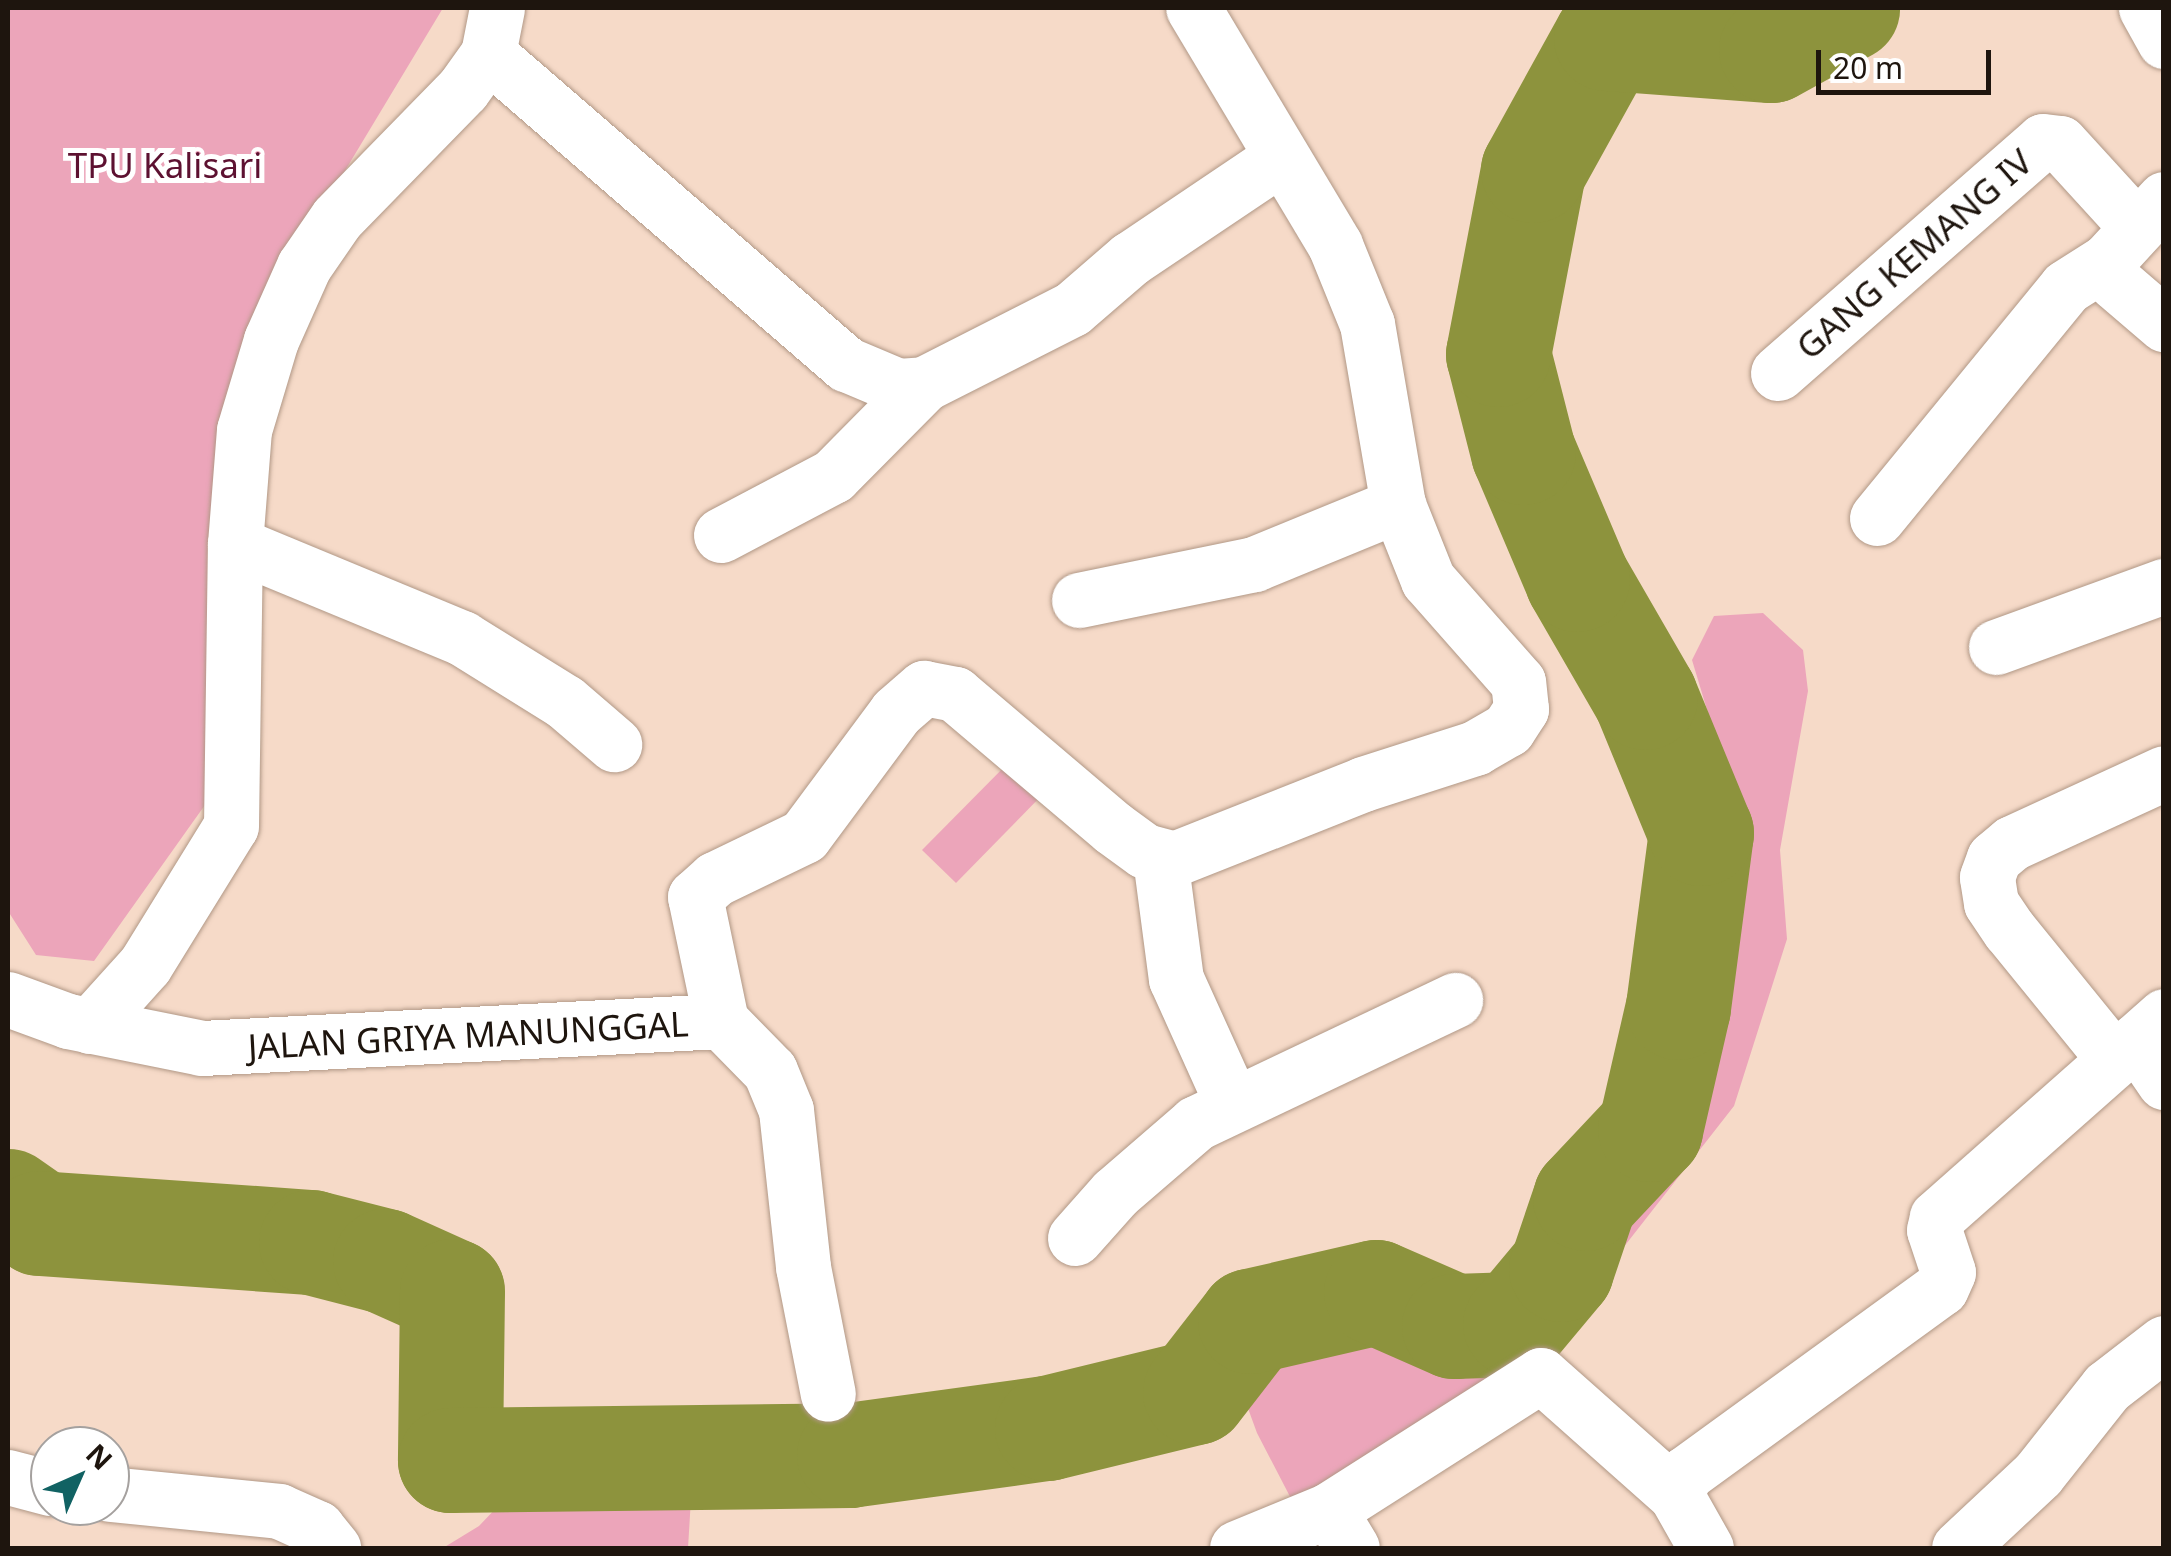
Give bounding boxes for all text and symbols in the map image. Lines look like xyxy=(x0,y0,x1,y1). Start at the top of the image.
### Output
scale bar xyxy=(1821,30,1996,92)
text: 20 m xyxy=(1833,47,1903,88)
street label: GANG KEMANG IV xyxy=(1788,140,2040,368)
park label: TPU Kalisari xyxy=(68,144,262,186)
street label: JALAN GRIYA MANUNGGAL xyxy=(247,1002,689,1068)
north arrow xyxy=(30,1426,130,1526)
text: N xyxy=(78,1435,121,1478)

